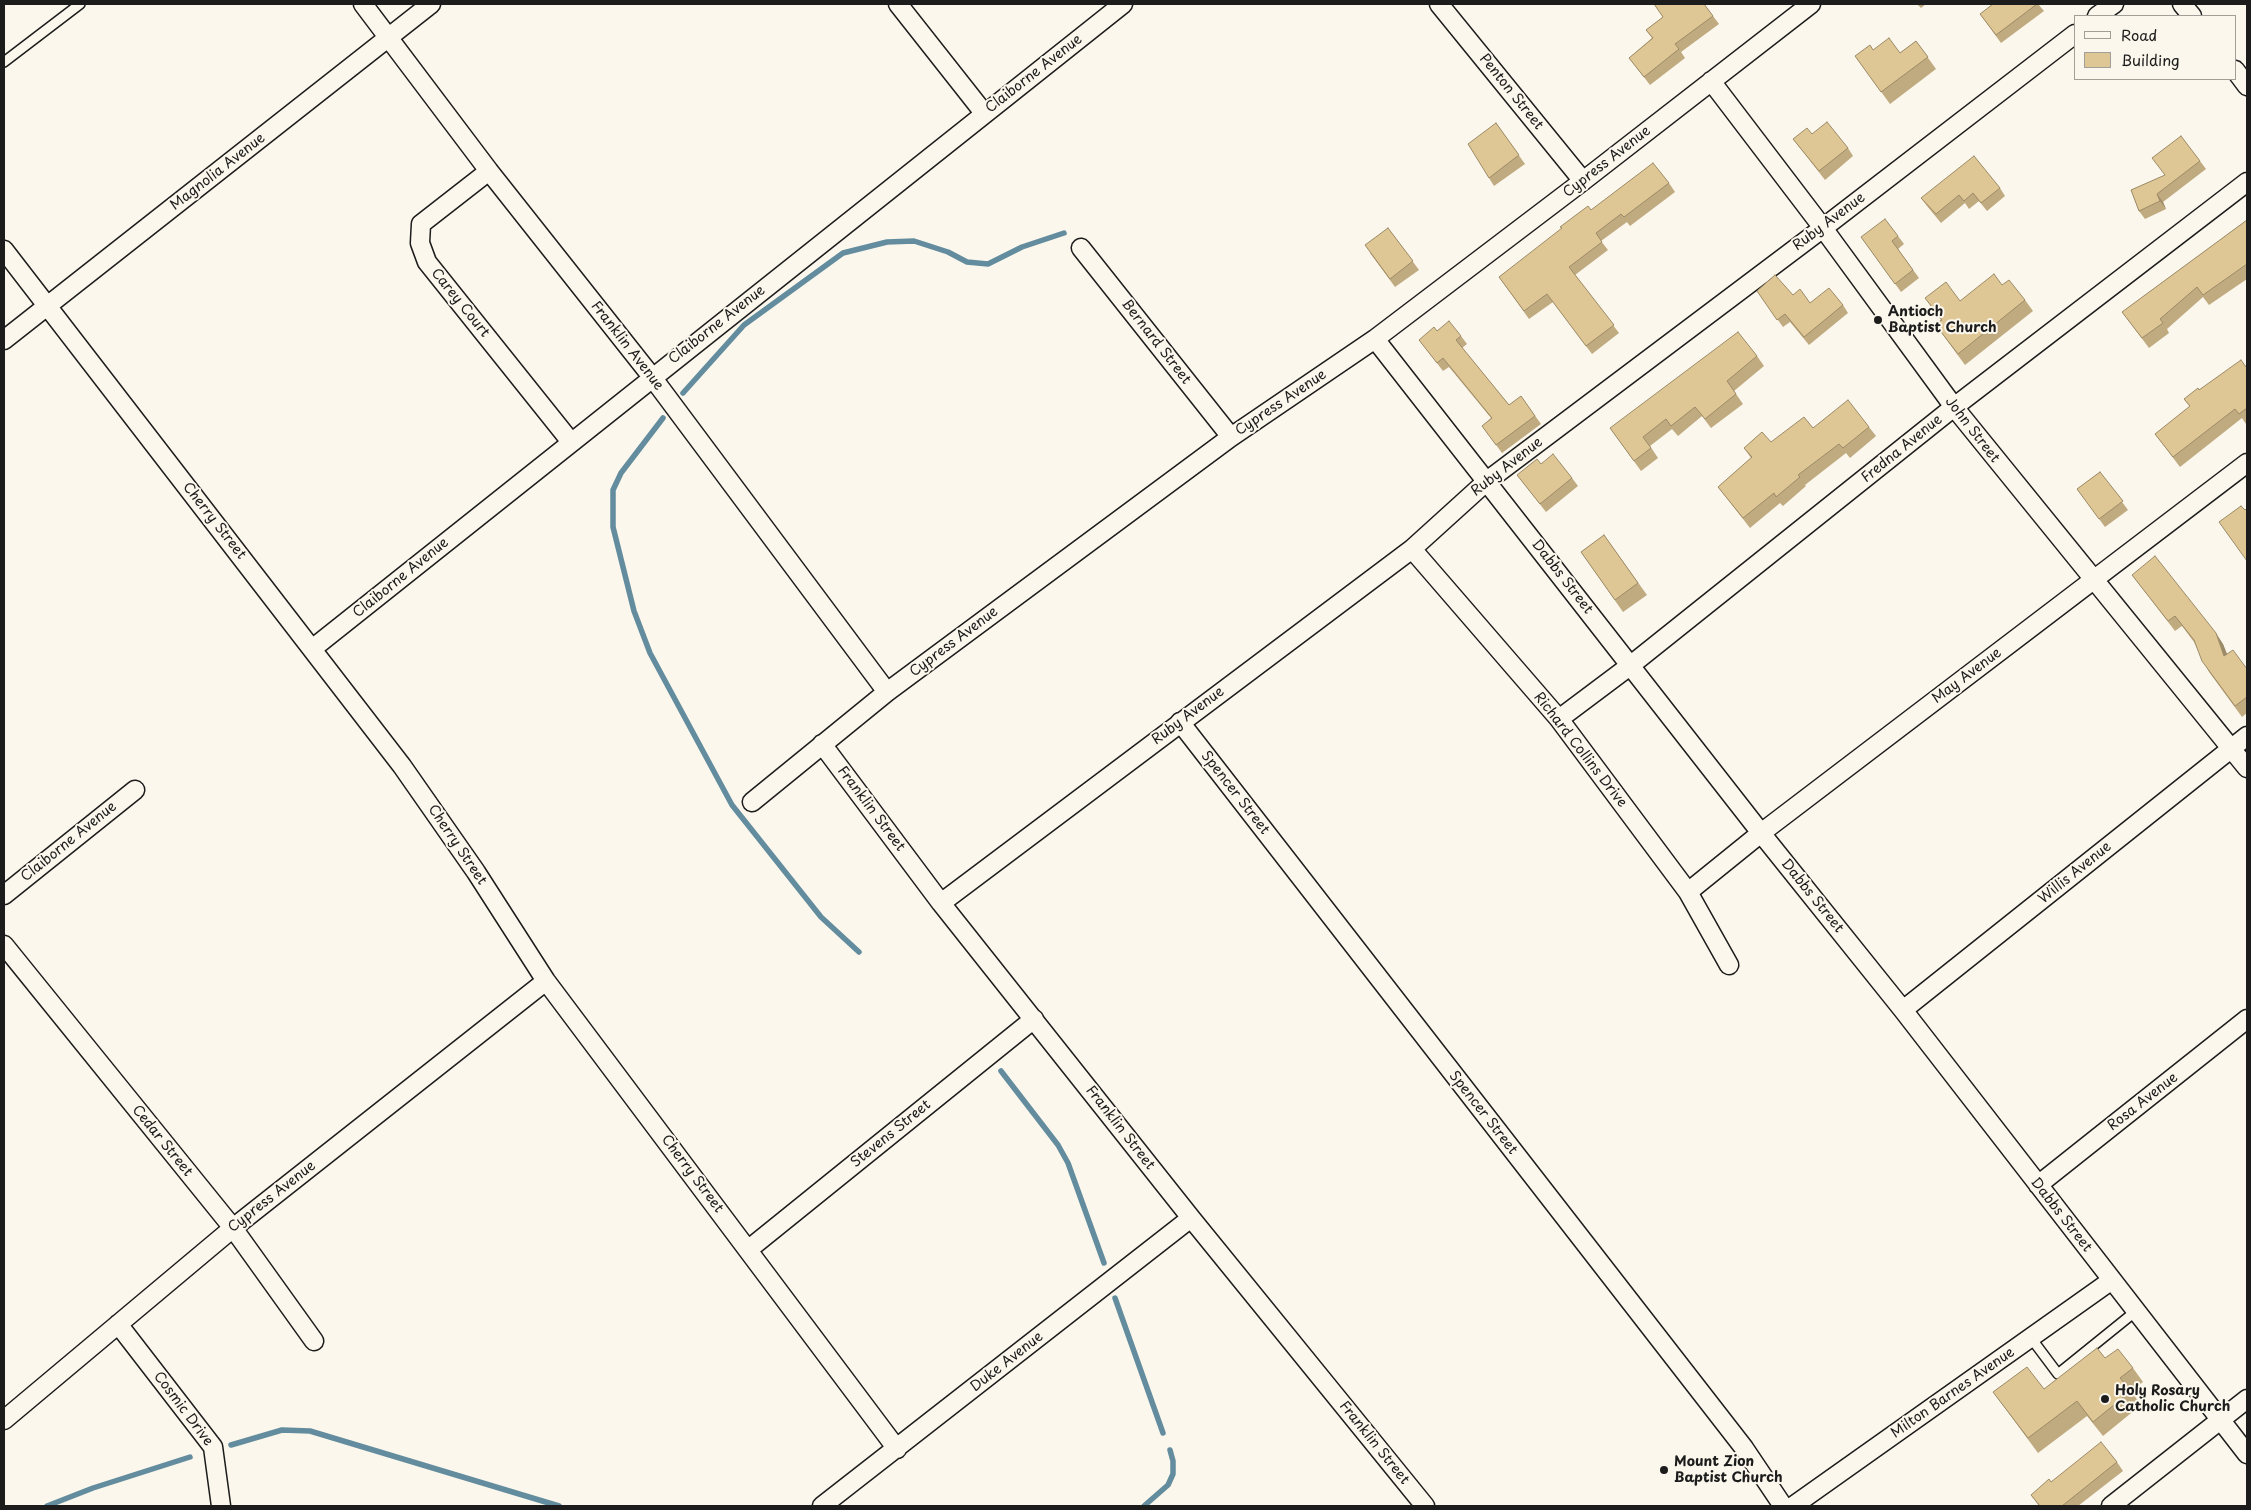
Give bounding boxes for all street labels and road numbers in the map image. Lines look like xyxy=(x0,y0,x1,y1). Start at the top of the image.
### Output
street label: Claiborne Avenue xyxy=(982,31,1086,117)
street label: Penton Street xyxy=(1475,51,1547,133)
street label: Cypress Avenue xyxy=(1560,123,1654,201)
street label: Magnolia Avenue xyxy=(167,130,269,214)
street label: Ruby Avenue xyxy=(1790,189,1868,255)
street label: Carey Court xyxy=(427,265,493,341)
street label: Claiborne Avenue xyxy=(665,282,769,368)
street label: Bernard Street xyxy=(1118,296,1194,388)
street label: Franklin Avenue xyxy=(587,298,667,394)
street label: Cypress Avenue xyxy=(1232,366,1330,440)
street label: John Street xyxy=(1941,394,2003,466)
street label: Fredna Avenue xyxy=(1858,411,1946,487)
street label: Ruby Avenue xyxy=(1468,434,1546,500)
street label: Cherry Street xyxy=(179,479,249,563)
street label: Claiborne Avenue xyxy=(350,534,452,622)
street label: Dabbs Street xyxy=(1528,536,1596,618)
street label: Cypress Avenue xyxy=(907,603,1001,681)
street label: May Avenue xyxy=(1929,645,2005,707)
street label: Ruby Avenue xyxy=(1149,683,1227,749)
street label: Richard Collins Drive xyxy=(1530,689,1630,811)
street label: Spencer Street xyxy=(1197,748,1273,838)
street label: Franklin Street xyxy=(834,763,908,855)
street label: Claiborne Avenue xyxy=(18,798,120,886)
street label: Cherry Street xyxy=(424,802,490,888)
street label: Willis Avenue xyxy=(2035,839,2115,907)
street label: Dabbs Street xyxy=(1777,856,1847,936)
street label: Spencer Street xyxy=(1445,1068,1521,1158)
street label: Rosa Avenue xyxy=(2105,1069,2181,1135)
street label: Franklin Street xyxy=(1082,1083,1158,1173)
street label: Stevens Street xyxy=(848,1097,934,1171)
street label: Cedar Street xyxy=(128,1102,196,1180)
street label: Cherry Street xyxy=(657,1132,727,1216)
street label: Cypress Avenue xyxy=(225,1158,319,1236)
street label: Dabbs Street xyxy=(2027,1174,2095,1256)
street label: Duke Avenue xyxy=(967,1329,1047,1395)
street label: Milton Barnes Avenue xyxy=(1888,1344,2018,1442)
street label: Cosmic Drive xyxy=(150,1369,216,1449)
street label: Franklin Street xyxy=(1335,1398,1413,1488)

